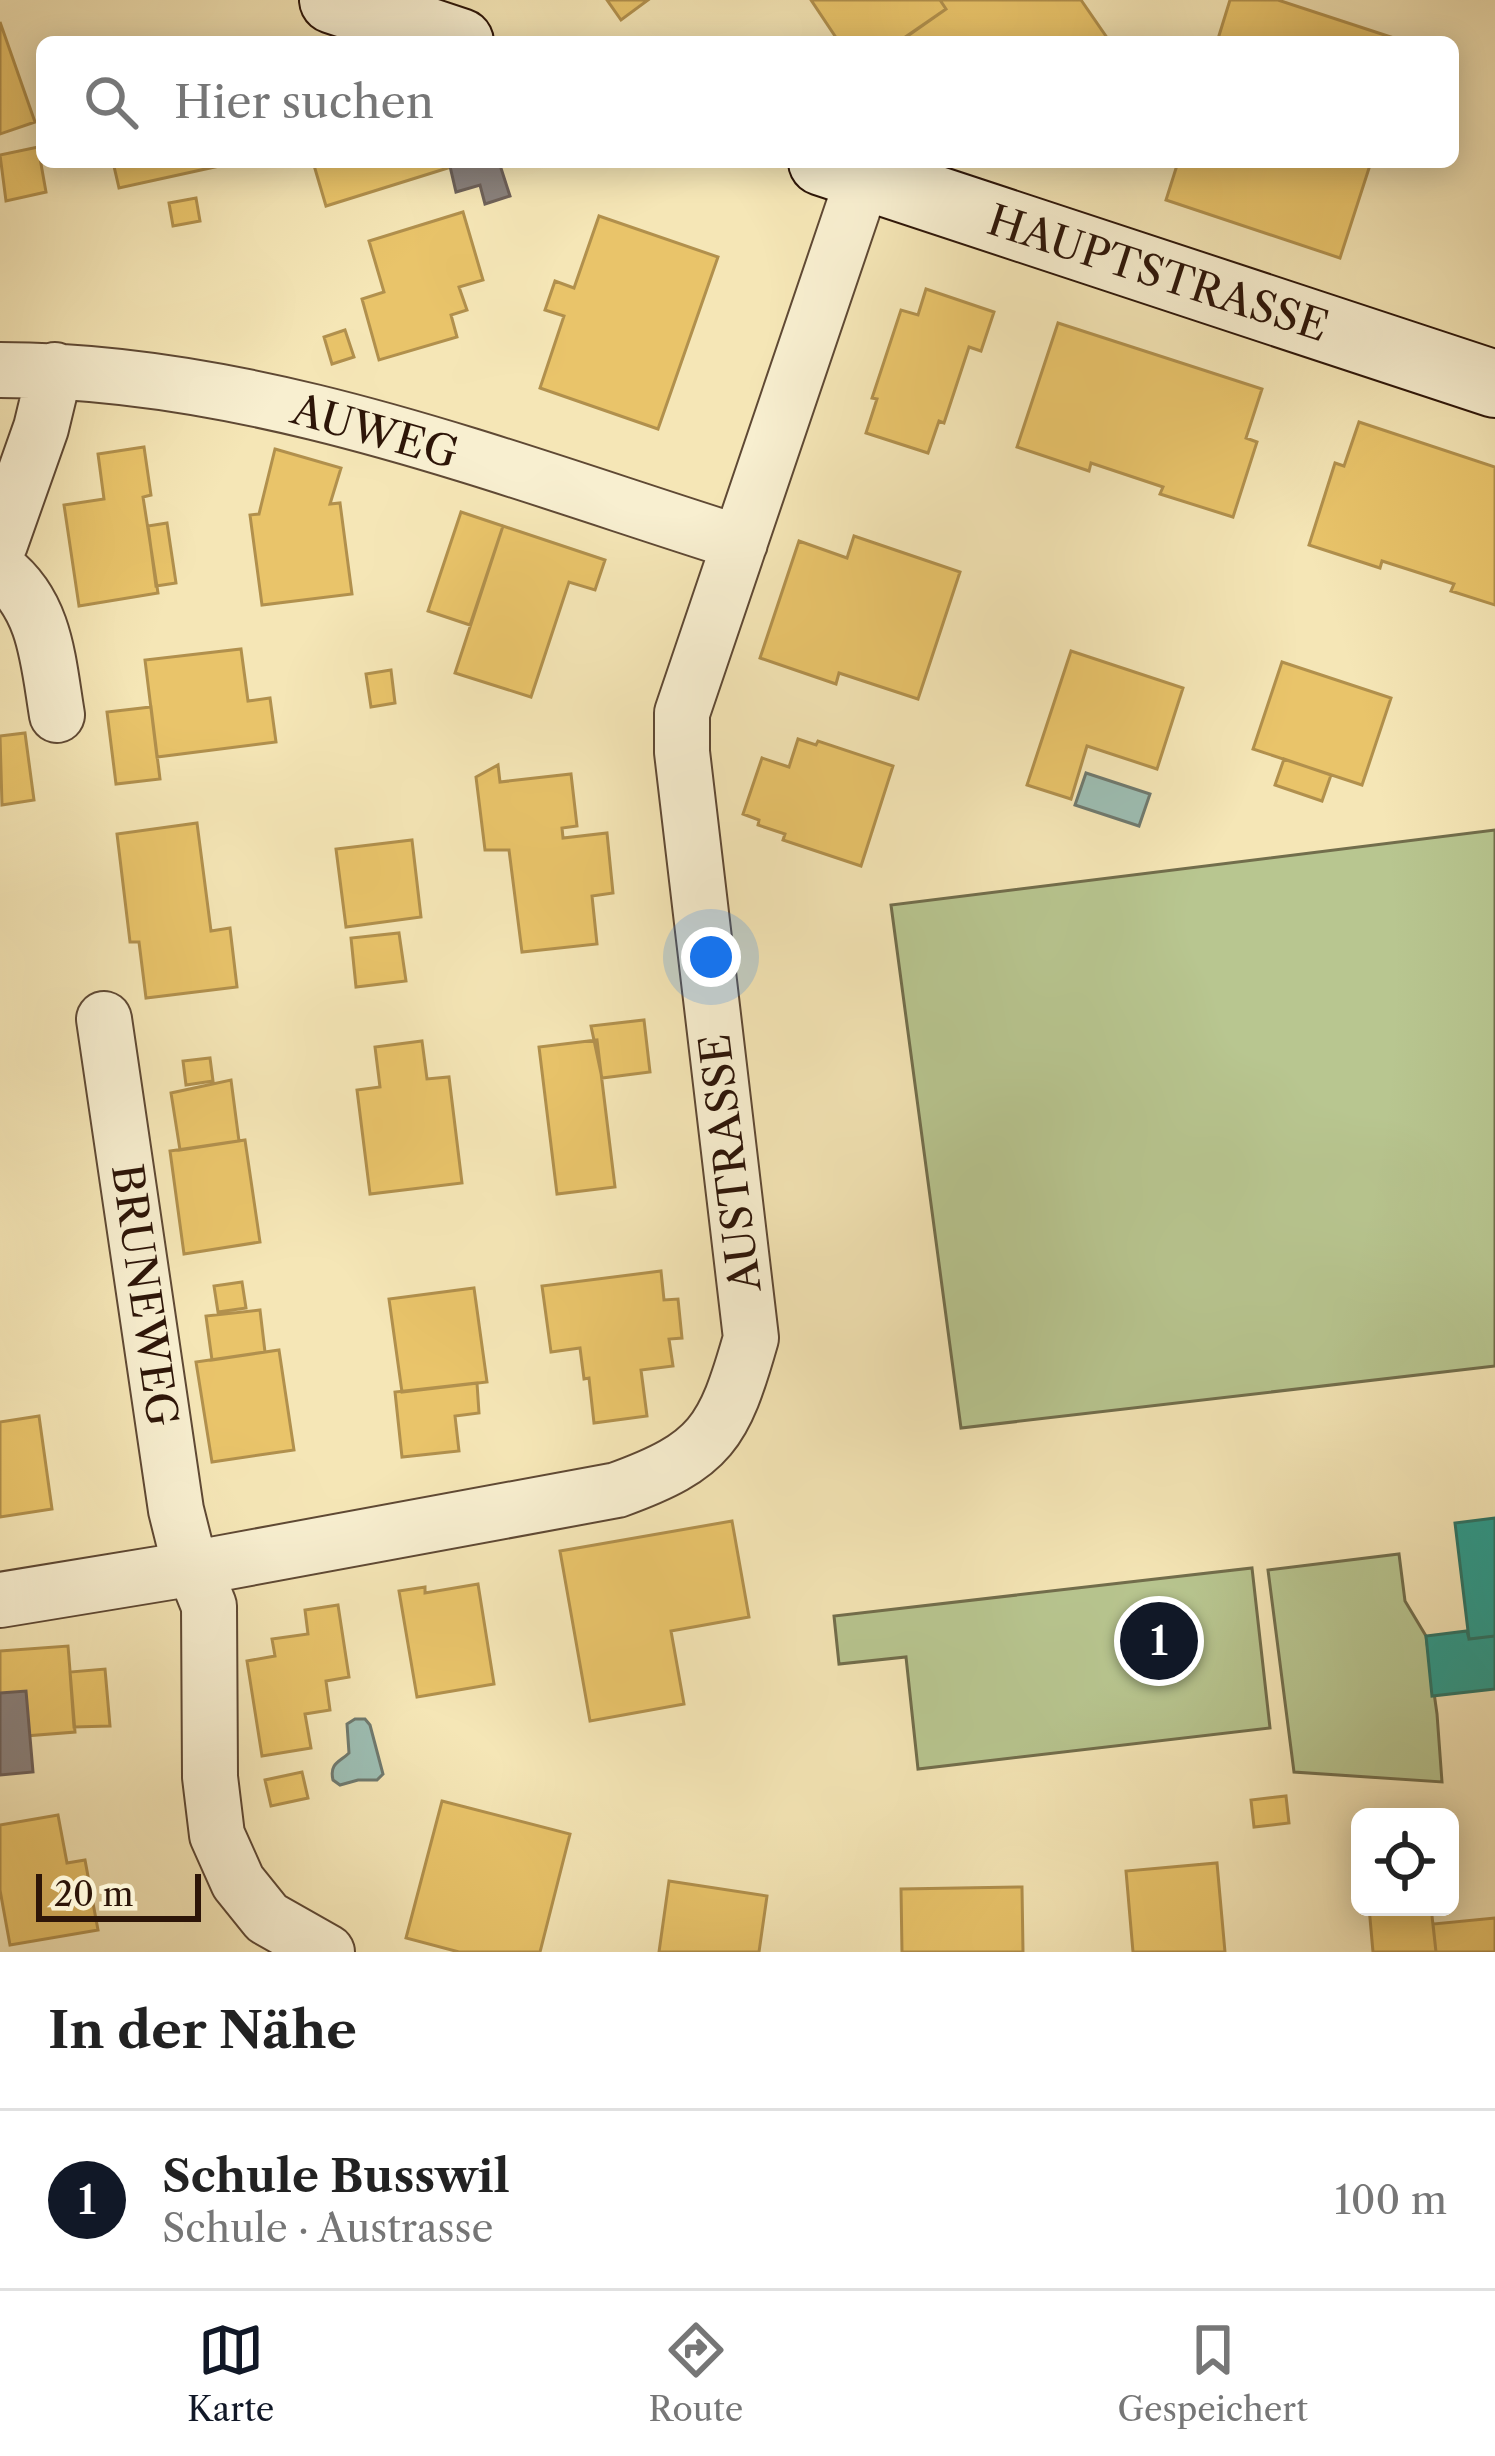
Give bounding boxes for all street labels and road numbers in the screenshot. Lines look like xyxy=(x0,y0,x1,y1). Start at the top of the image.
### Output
street label: HAUPTSTRASSE xyxy=(981,193,1335,353)
street label: AUWEG xyxy=(285,382,464,479)
street label: AUSTRASSE xyxy=(688,1031,772,1296)
street label: BRUNEWEG xyxy=(101,1161,189,1429)

